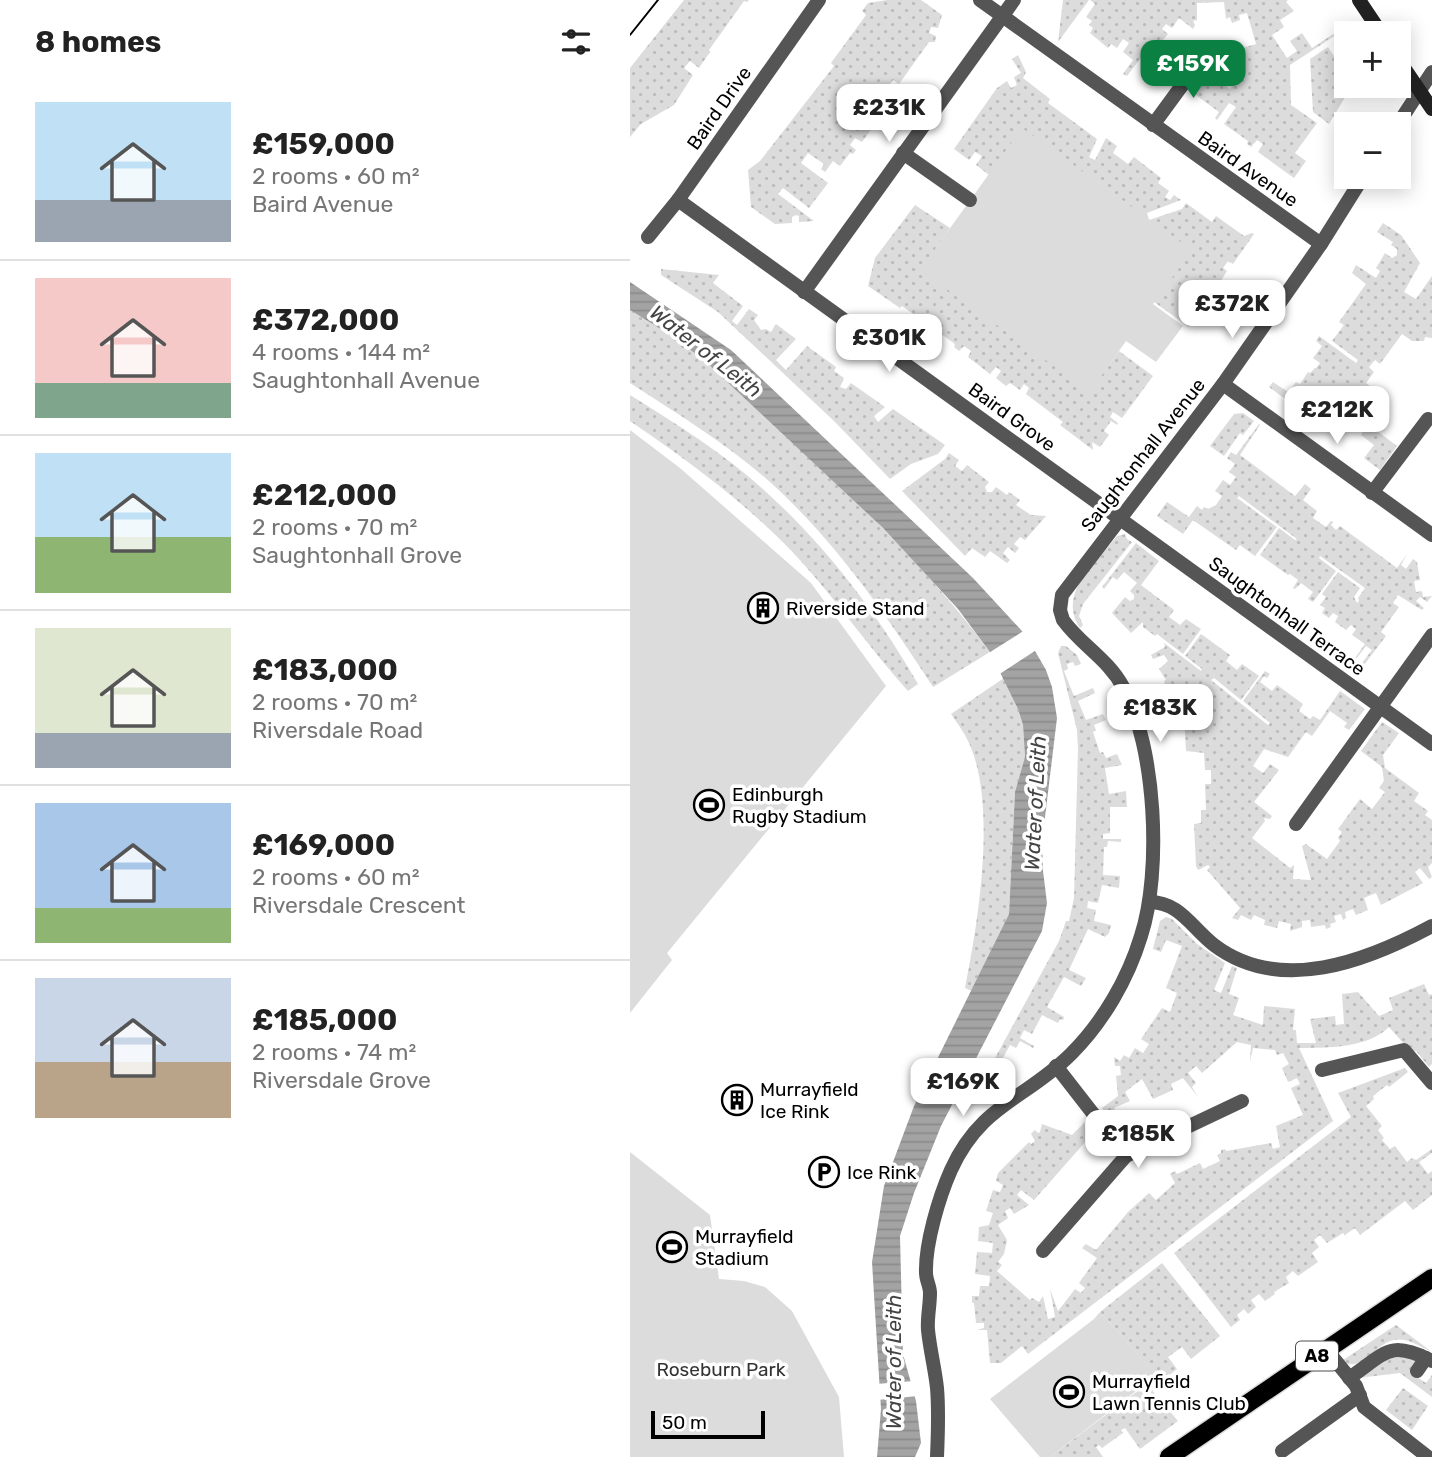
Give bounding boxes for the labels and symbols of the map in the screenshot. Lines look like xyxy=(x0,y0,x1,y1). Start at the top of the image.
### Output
pin: £159K xyxy=(1144,41,1242,100)
street label: Baird Drive xyxy=(682,62,756,154)
pin: £231K xyxy=(840,85,938,144)
street label: Baird Avenue xyxy=(1194,126,1302,212)
pin: £372K xyxy=(1183,280,1281,340)
water label: Water of Leith xyxy=(645,300,767,402)
pin: £301K xyxy=(840,314,938,374)
street label: Saughtonhall Avenue xyxy=(1076,374,1210,536)
street label: Baird Grove xyxy=(964,378,1060,456)
pin: £212K xyxy=(1288,386,1386,446)
street label: Saughtonhall Terrace xyxy=(1204,552,1370,680)
building icon: Riverside Stand xyxy=(746,591,780,625)
place label: Riverside Stand xyxy=(786,597,925,620)
pin: £183K xyxy=(1111,684,1209,744)
water label: Water of Leith xyxy=(1019,735,1051,871)
place label: Edinburgh Rugby Stadium xyxy=(732,783,867,828)
sports icon: Edinburgh Rugby Stadium xyxy=(692,788,726,822)
pin: £169K xyxy=(914,1058,1012,1118)
place label: Murrayfield Ice Rink xyxy=(760,1078,859,1123)
building icon: Murrayfield Ice Rink xyxy=(720,1083,754,1117)
pin: £185K xyxy=(1089,1110,1187,1170)
parking icon: Ice Rink xyxy=(807,1155,841,1189)
place label: Ice Rink xyxy=(847,1161,917,1184)
place label: Murrayfield Stadium xyxy=(695,1225,794,1270)
sports icon: Murrayfield Stadium xyxy=(655,1230,689,1264)
water label: Water of Leith xyxy=(881,1294,906,1430)
road number: A8 xyxy=(1296,1342,1338,1371)
park label: Roseburn Park xyxy=(656,1358,786,1381)
place label: Murrayfield Lawn Tennis Club xyxy=(1092,1370,1246,1415)
sports icon: Murrayfield Lawn Tennis Club xyxy=(1052,1375,1086,1409)
scale bar xyxy=(651,1408,765,1440)

